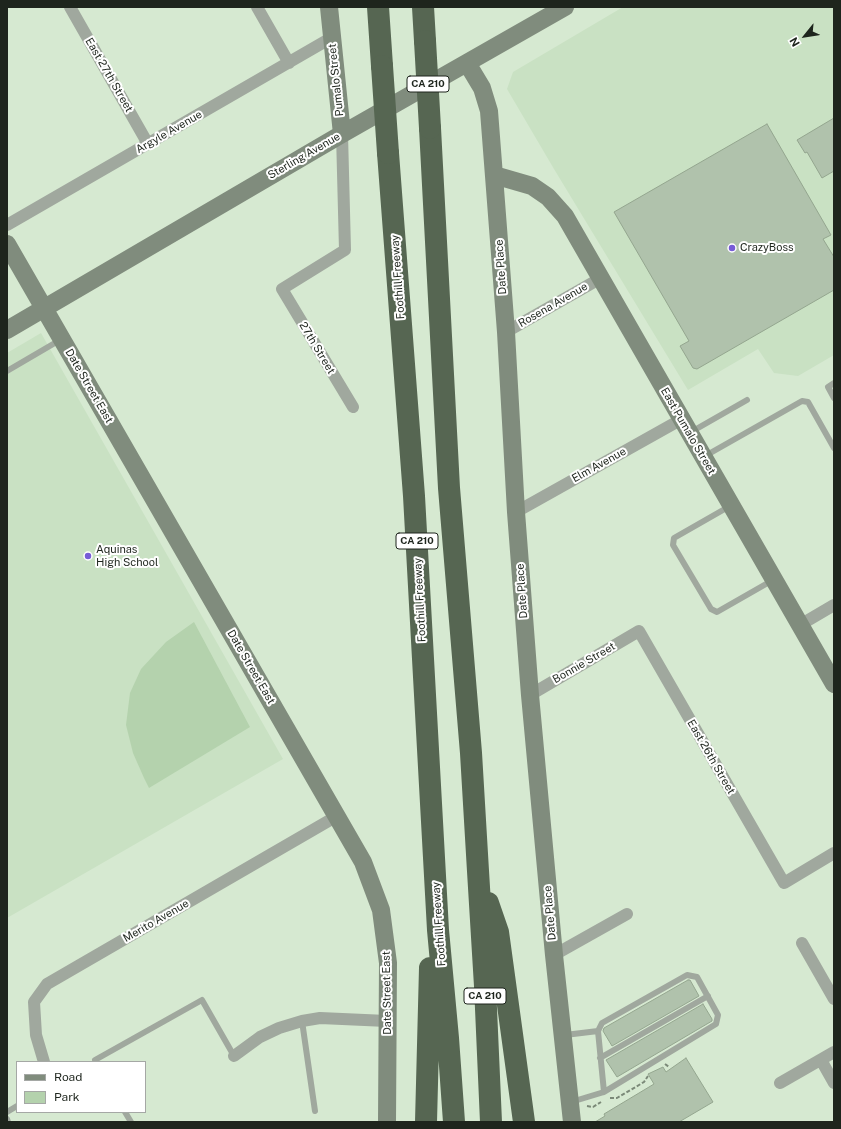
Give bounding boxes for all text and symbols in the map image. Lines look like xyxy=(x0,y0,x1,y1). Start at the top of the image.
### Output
north arrow xyxy=(785,16,825,56)
street label: East 27th Street xyxy=(82,35,136,115)
text: N xyxy=(787,35,802,49)
street label: Pumalo Street xyxy=(326,43,346,117)
road number: CA 210 xyxy=(407,76,449,92)
street label: Argyle Avenue xyxy=(133,108,205,156)
street label: Sterling Avenue xyxy=(265,130,343,182)
street label: Foothill Freeway xyxy=(388,234,408,320)
street label: Date Place xyxy=(492,239,510,295)
place label: CrazyBoss xyxy=(740,241,794,255)
marker: CrazyBoss xyxy=(727,243,737,253)
street label: Rosena Avenue xyxy=(516,280,590,330)
street label: 27th Street xyxy=(296,319,338,377)
street label: Date Street East xyxy=(62,346,116,426)
street label: East Pumalo Street xyxy=(658,385,718,477)
street label: Elm Avenue xyxy=(570,445,628,485)
road number: CA 210 xyxy=(396,533,438,549)
place label: Aquinas High School xyxy=(96,543,158,569)
marker: Aquinas High School xyxy=(83,551,93,561)
street label: Foothill Freeway xyxy=(411,557,429,643)
street label: Date Place xyxy=(513,563,531,619)
street label: Date Street East xyxy=(224,627,278,707)
street label: Bonnie Street xyxy=(550,640,618,686)
street label: East 26th Street xyxy=(684,717,738,797)
street label: Foothill Freeway xyxy=(429,881,449,967)
street label: Date Place xyxy=(541,885,559,941)
street label: Merito Avenue xyxy=(121,897,191,945)
street label: Date Street East xyxy=(380,951,394,1035)
road number: CA 210 xyxy=(464,988,506,1004)
legend xyxy=(16,1061,146,1113)
text: Road xyxy=(54,1070,82,1084)
text: Park xyxy=(54,1090,80,1104)

